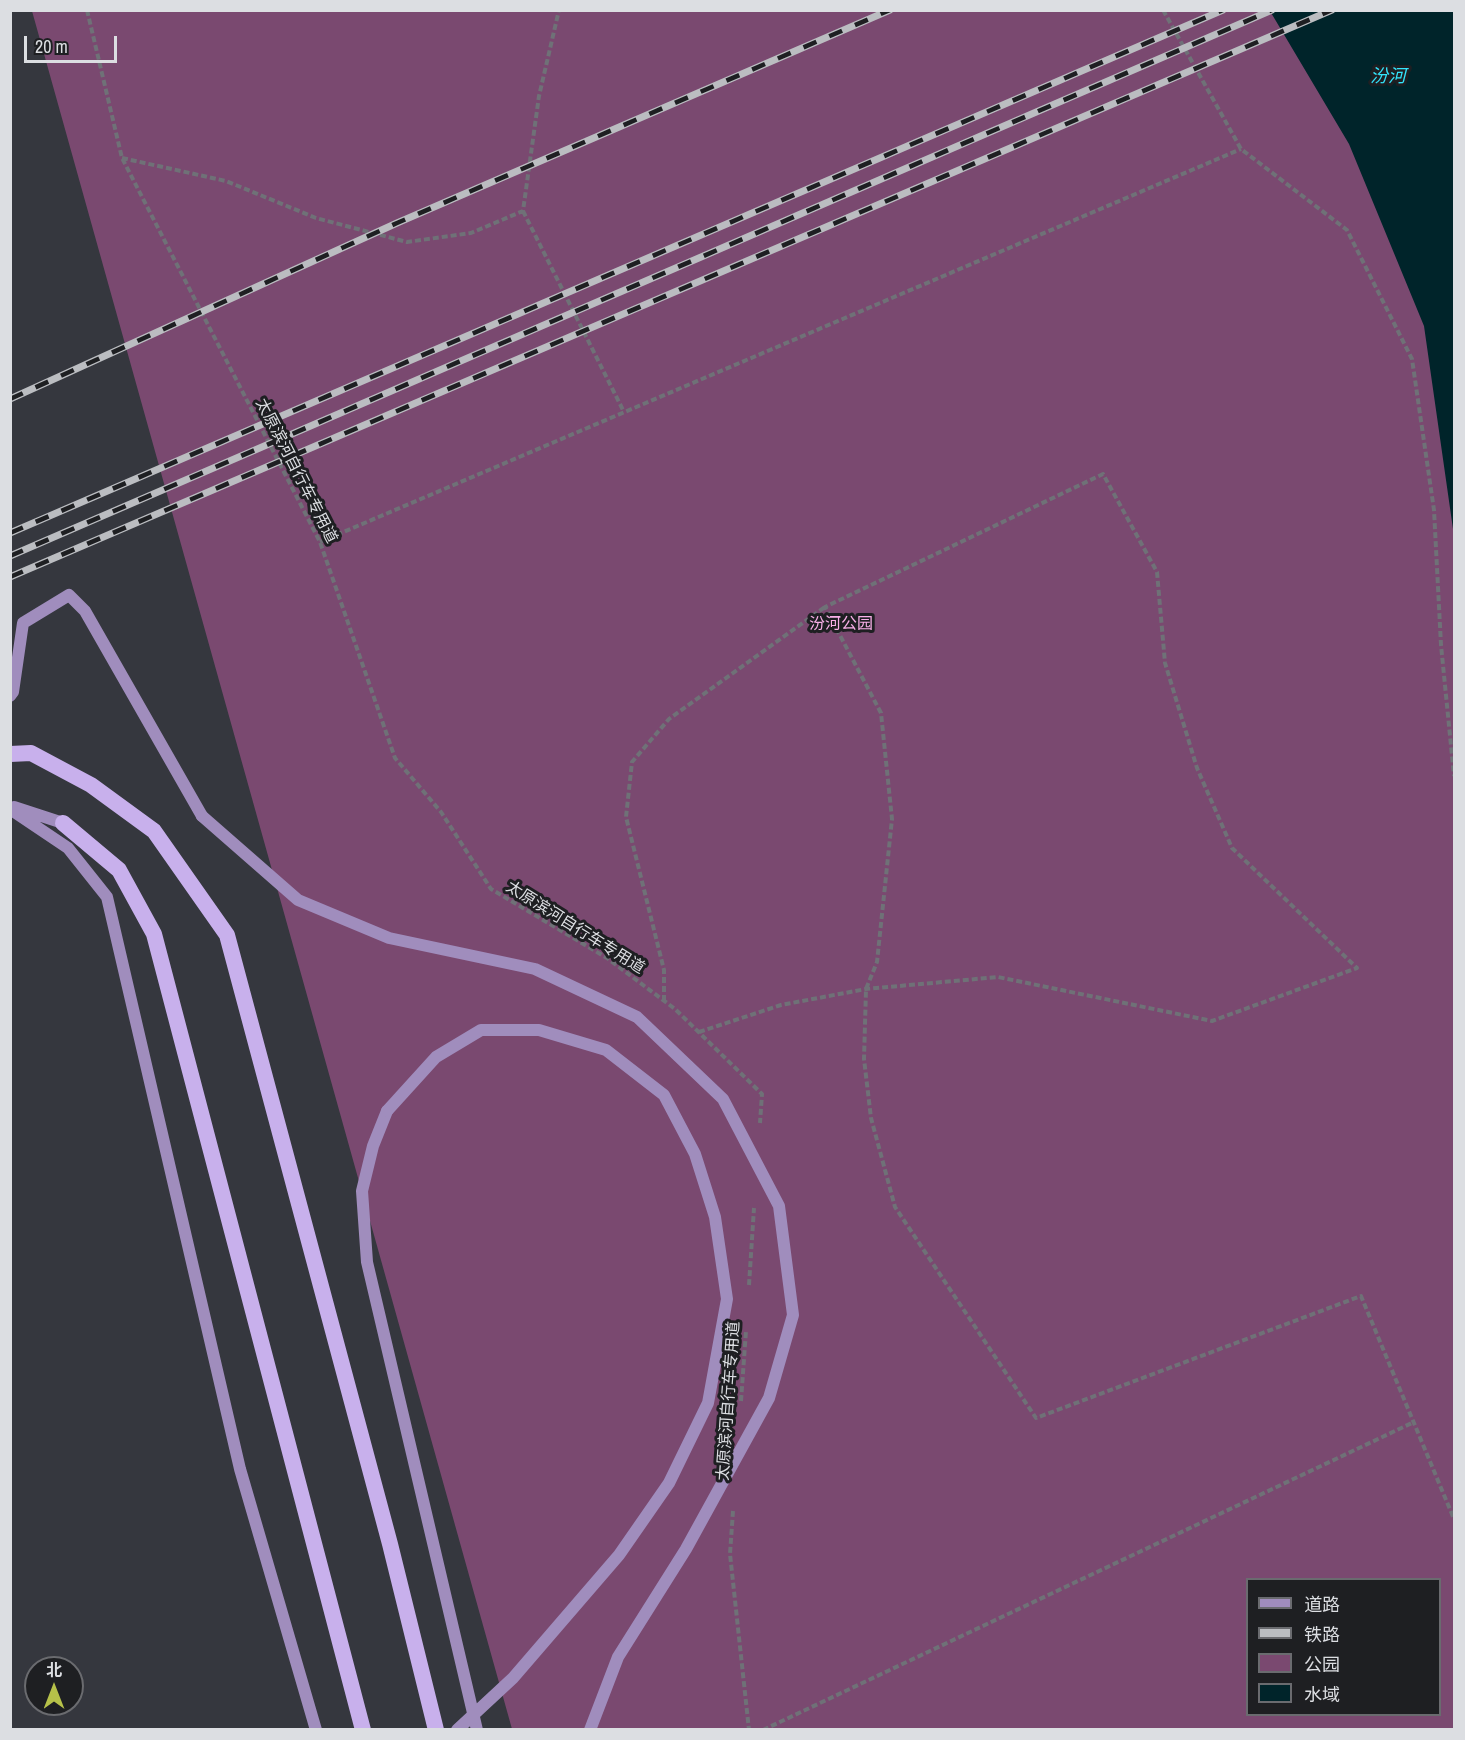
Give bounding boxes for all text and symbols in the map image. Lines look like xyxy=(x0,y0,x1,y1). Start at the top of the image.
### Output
scale bar xyxy=(27,24,120,62)
text: 20 m xyxy=(35,34,68,59)
water label: 汾河 xyxy=(1370,66,1406,88)
street label: 太原滨河自行车专用道 xyxy=(251,395,341,547)
park label: 汾河公园 xyxy=(809,615,873,635)
street label: 太原滨河自行车专用道 xyxy=(502,877,648,979)
street label: 太原滨河自行车专用道 xyxy=(714,1321,744,1481)
legend xyxy=(1246,1578,1441,1716)
text: 道路 xyxy=(1304,1592,1340,1617)
text: 铁路 xyxy=(1304,1622,1340,1647)
text: 公园 xyxy=(1304,1652,1340,1677)
north arrow xyxy=(24,1656,84,1716)
text: 北 xyxy=(46,1659,62,1681)
text: 水域 xyxy=(1304,1682,1340,1707)

